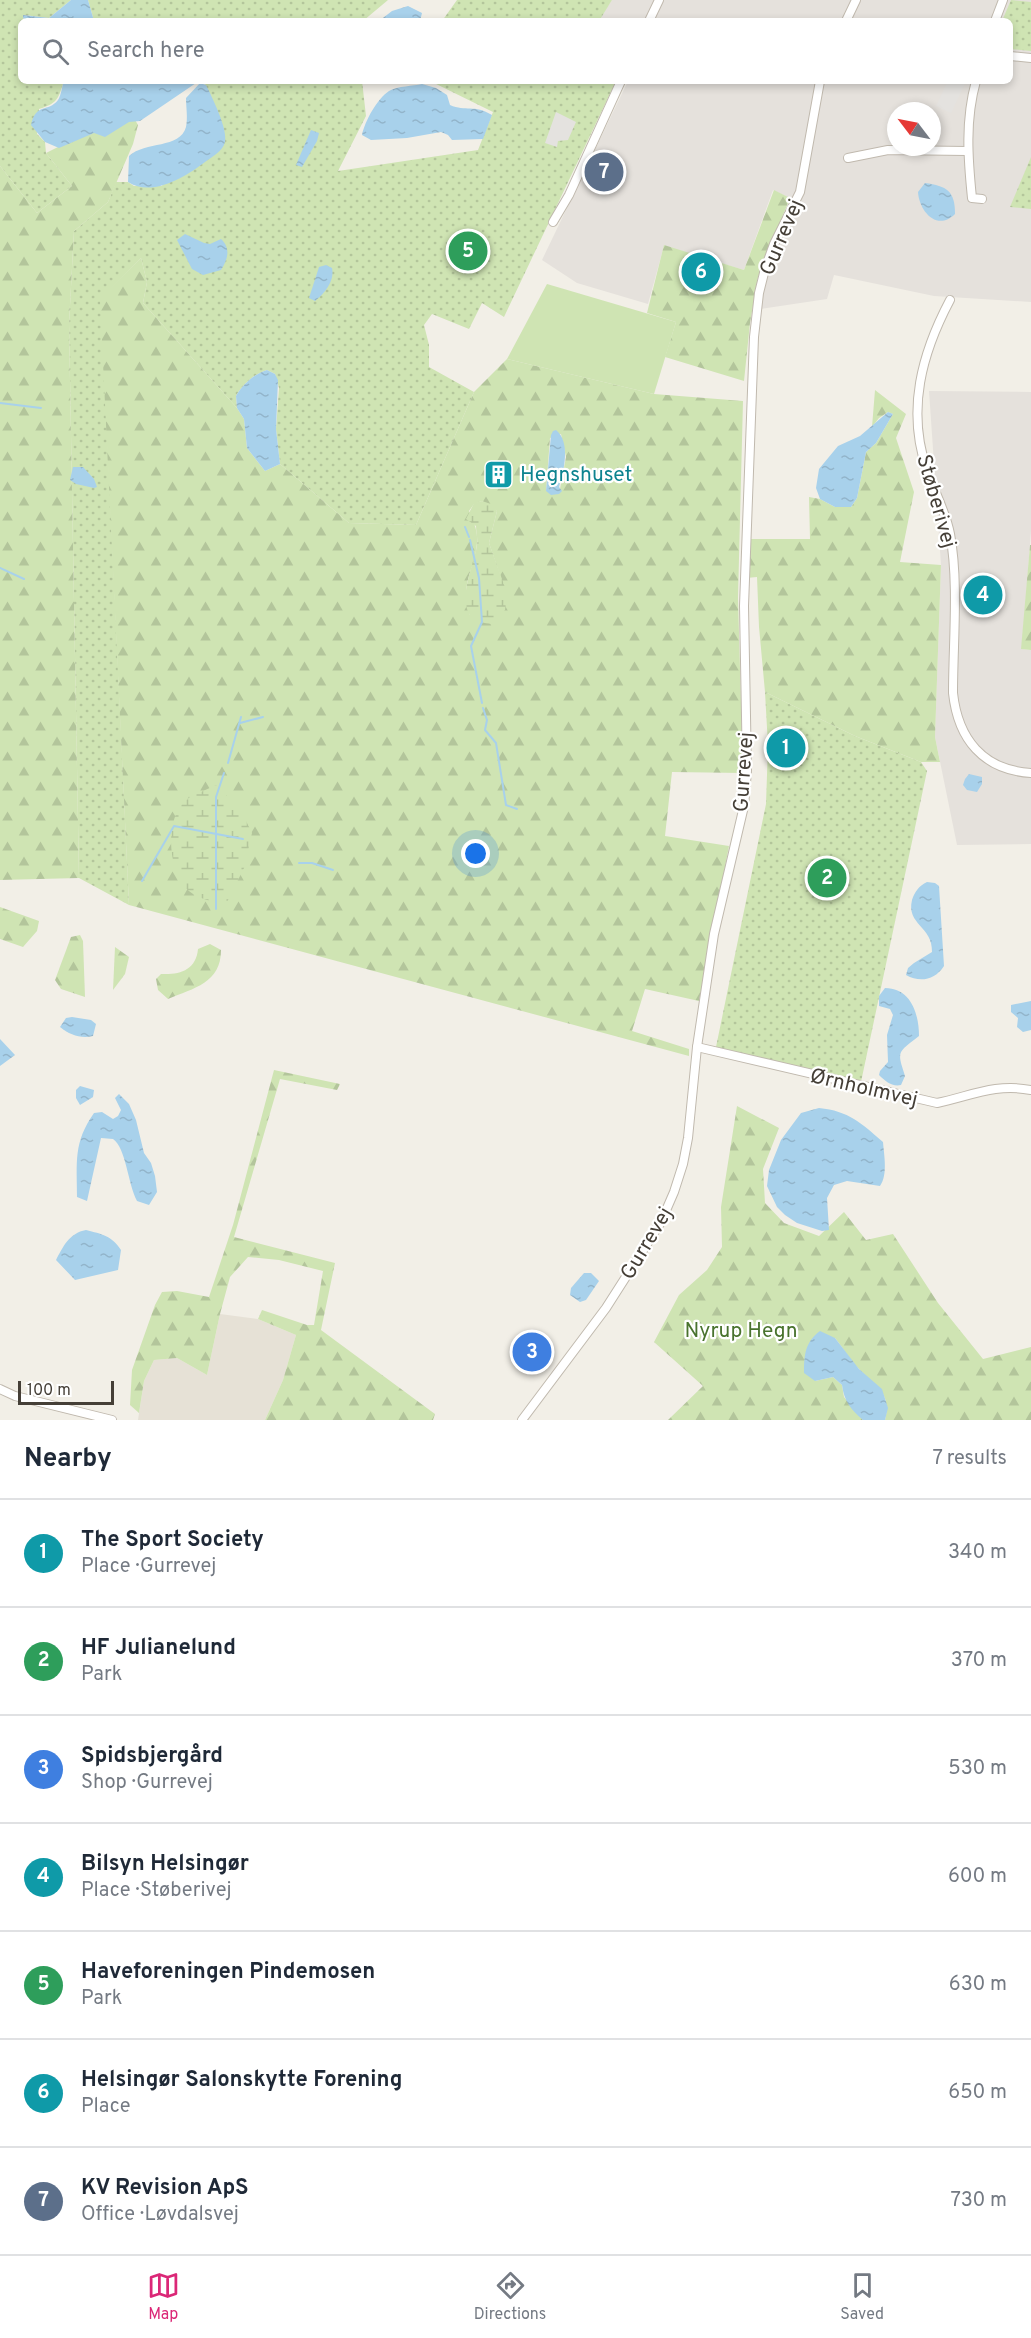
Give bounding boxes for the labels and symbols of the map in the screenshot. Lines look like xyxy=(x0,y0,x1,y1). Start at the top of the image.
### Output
north arrow xyxy=(887,102,941,156)
pin: 7 xyxy=(584,150,624,195)
street label: Gurrevej xyxy=(754,195,810,280)
pin: 5 xyxy=(448,228,488,274)
pin: 6 xyxy=(682,250,720,294)
street label: Støberivej xyxy=(909,451,962,551)
building icon: Hegnshuset xyxy=(483,458,515,490)
place label: Hegnshuset xyxy=(520,462,632,489)
pin: 4 xyxy=(964,572,1002,618)
pin: 1 xyxy=(766,726,806,771)
street label: Gurrevej xyxy=(728,731,761,813)
your location xyxy=(461,839,490,868)
pin: 2 xyxy=(808,856,846,900)
street label: Ørnholmvej xyxy=(807,1063,920,1114)
street label: Gurrevej xyxy=(615,1202,680,1285)
park label: Nyrup Hegn xyxy=(684,1318,798,1345)
pin: 3 xyxy=(512,1330,552,1374)
scale bar xyxy=(18,1378,114,1406)

